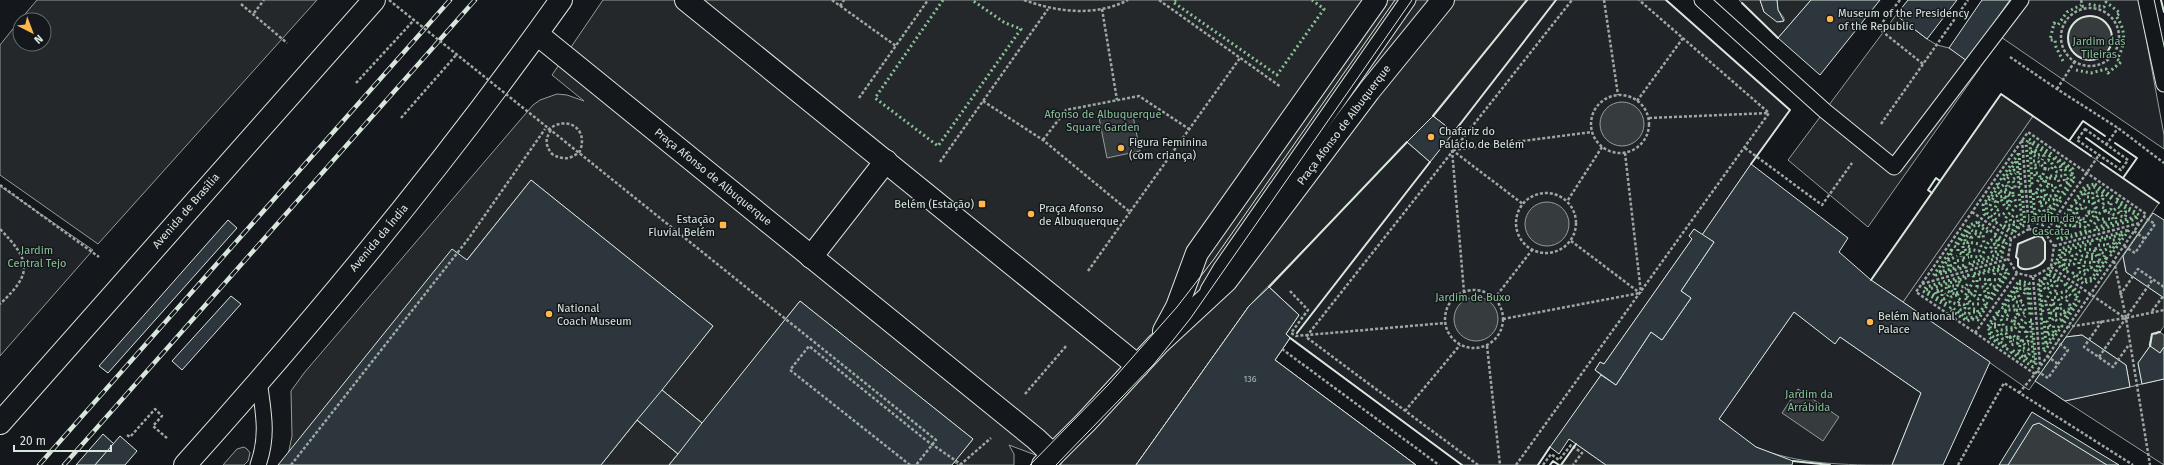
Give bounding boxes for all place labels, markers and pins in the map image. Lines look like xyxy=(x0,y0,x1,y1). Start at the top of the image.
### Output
place label: Museum of the Presidency of the Republic xyxy=(1838,7,1970,33)
marker: Museum of the Presidency of the Republic xyxy=(1825,14,1835,24)
place label: Chafariz do Palácio de Belém xyxy=(1439,125,1524,151)
marker: Chafariz do Palácio de Belém xyxy=(1426,132,1436,142)
place label: Figura Feminina (com criança) xyxy=(1129,136,1207,162)
marker: Figura Feminina (com criança) xyxy=(1116,143,1126,153)
place label: Belém (Estação) xyxy=(894,198,974,211)
marker: Belém (Estação) xyxy=(977,199,987,209)
place label: Praça Afonso de Albuquerque xyxy=(1039,202,1119,228)
marker: Praça Afonso de Albuquerque xyxy=(1026,209,1036,219)
place label: Estação Fluvial Belém xyxy=(648,213,715,239)
marker: Estação Fluvial Belém xyxy=(718,220,728,230)
place label: National Coach Museum xyxy=(557,302,632,328)
marker: National Coach Museum xyxy=(544,309,554,319)
place label: Belém National Palace xyxy=(1878,310,1955,336)
marker: Belém National Palace xyxy=(1865,317,1875,327)

